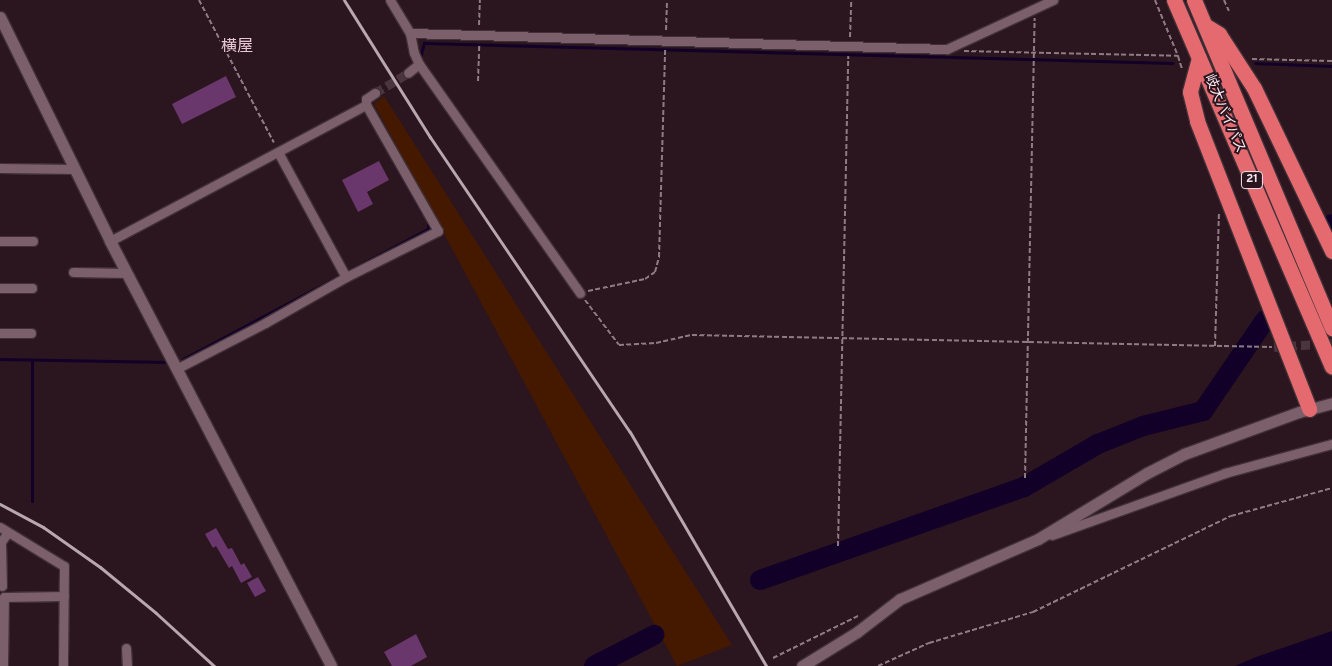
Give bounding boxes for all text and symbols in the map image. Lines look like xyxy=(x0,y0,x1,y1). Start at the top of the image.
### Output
district label: 横屋 xyxy=(221,37,253,57)
street label: 岐大バイパス xyxy=(1200,72,1248,156)
road number: 21 xyxy=(1241,170,1263,190)

